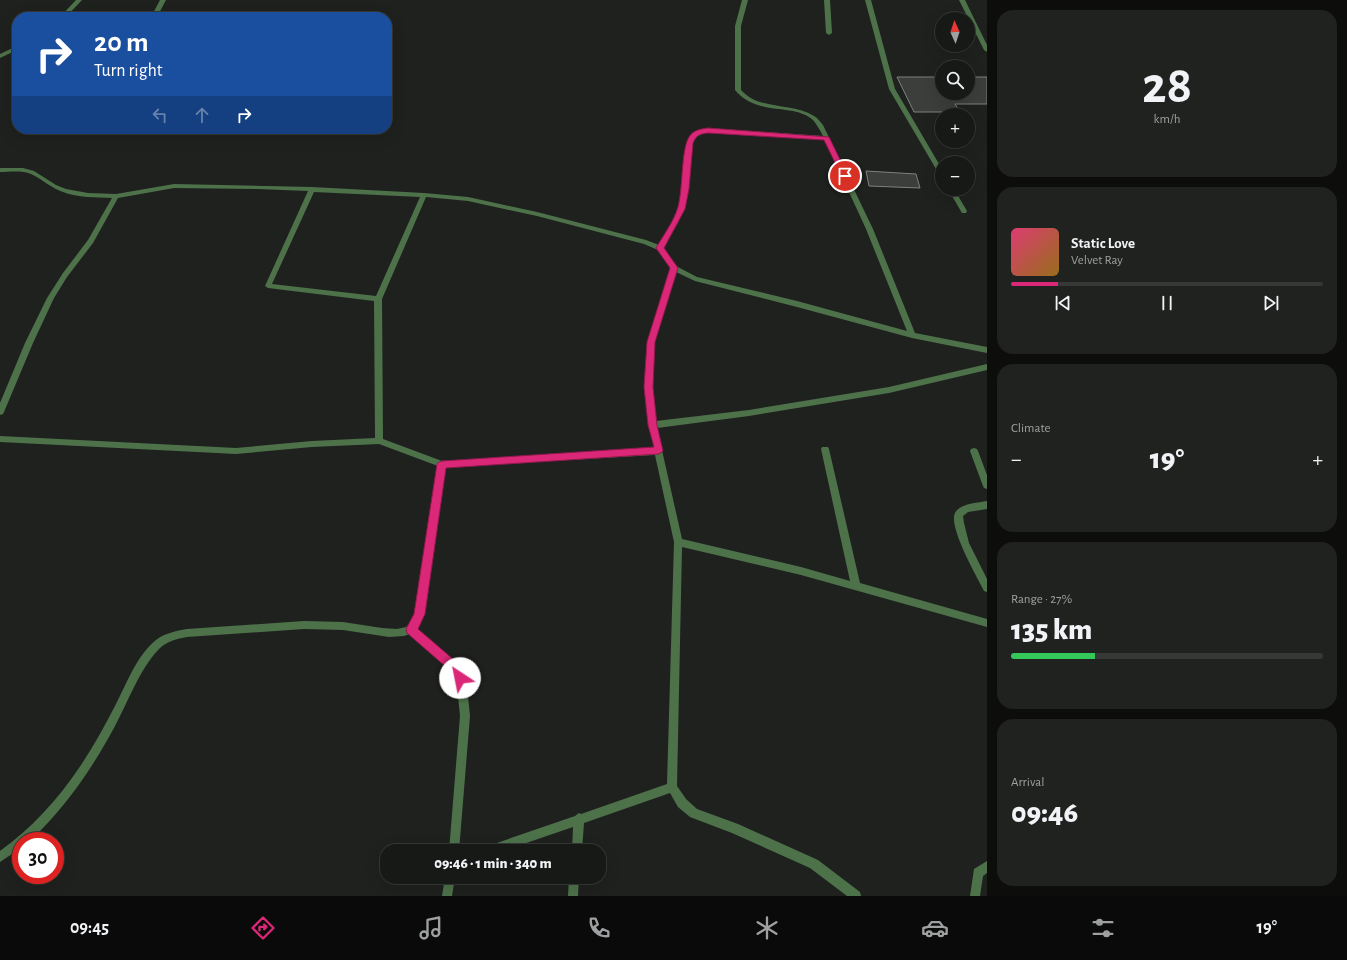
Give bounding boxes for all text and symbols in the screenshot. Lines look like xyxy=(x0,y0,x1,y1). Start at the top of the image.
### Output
north arrow xyxy=(935,12,975,52)
map controls xyxy=(935,12,975,196)
icon: right xyxy=(28,28,80,80)
text: 20 m xyxy=(94,29,149,57)
button: search xyxy=(935,60,975,100)
text: 28 xyxy=(1142,60,1192,112)
text: Turn right xyxy=(94,62,163,80)
icon: left xyxy=(149,104,171,126)
icon: ahead xyxy=(191,104,213,126)
icon: right xyxy=(233,104,255,126)
button: + xyxy=(935,108,975,148)
text: km/h xyxy=(1154,113,1180,126)
button: − xyxy=(935,156,975,196)
pin xyxy=(828,159,862,193)
icon: arrive xyxy=(834,165,856,187)
text: Static Love xyxy=(1071,236,1135,251)
text: Velvet Ray xyxy=(1071,254,1123,267)
icon: previous xyxy=(1052,292,1074,314)
icon: pause xyxy=(1156,292,1178,314)
icon: next xyxy=(1260,292,1282,314)
text: Climate xyxy=(1011,422,1050,435)
text: 19° xyxy=(1150,444,1184,474)
text: − xyxy=(1011,448,1022,470)
text: + xyxy=(1312,448,1323,470)
text: Range · 27% xyxy=(1011,593,1072,606)
text: 135 km xyxy=(1011,615,1092,645)
position arrow xyxy=(439,657,481,699)
text: Arrival xyxy=(1011,776,1044,789)
text: 09:46 xyxy=(1011,798,1078,828)
speed limit sign: 30 xyxy=(12,832,64,884)
text: 09:46 · 1 min · 340 m xyxy=(434,856,552,871)
icon: directions xyxy=(249,914,277,942)
icon: music xyxy=(417,914,445,942)
icon: phone xyxy=(585,914,613,942)
icon: climate xyxy=(753,914,781,942)
icon: car xyxy=(921,914,949,942)
icon: filters xyxy=(1089,914,1117,942)
text: 09:45 xyxy=(70,919,109,937)
text: 19° xyxy=(1257,919,1277,937)

